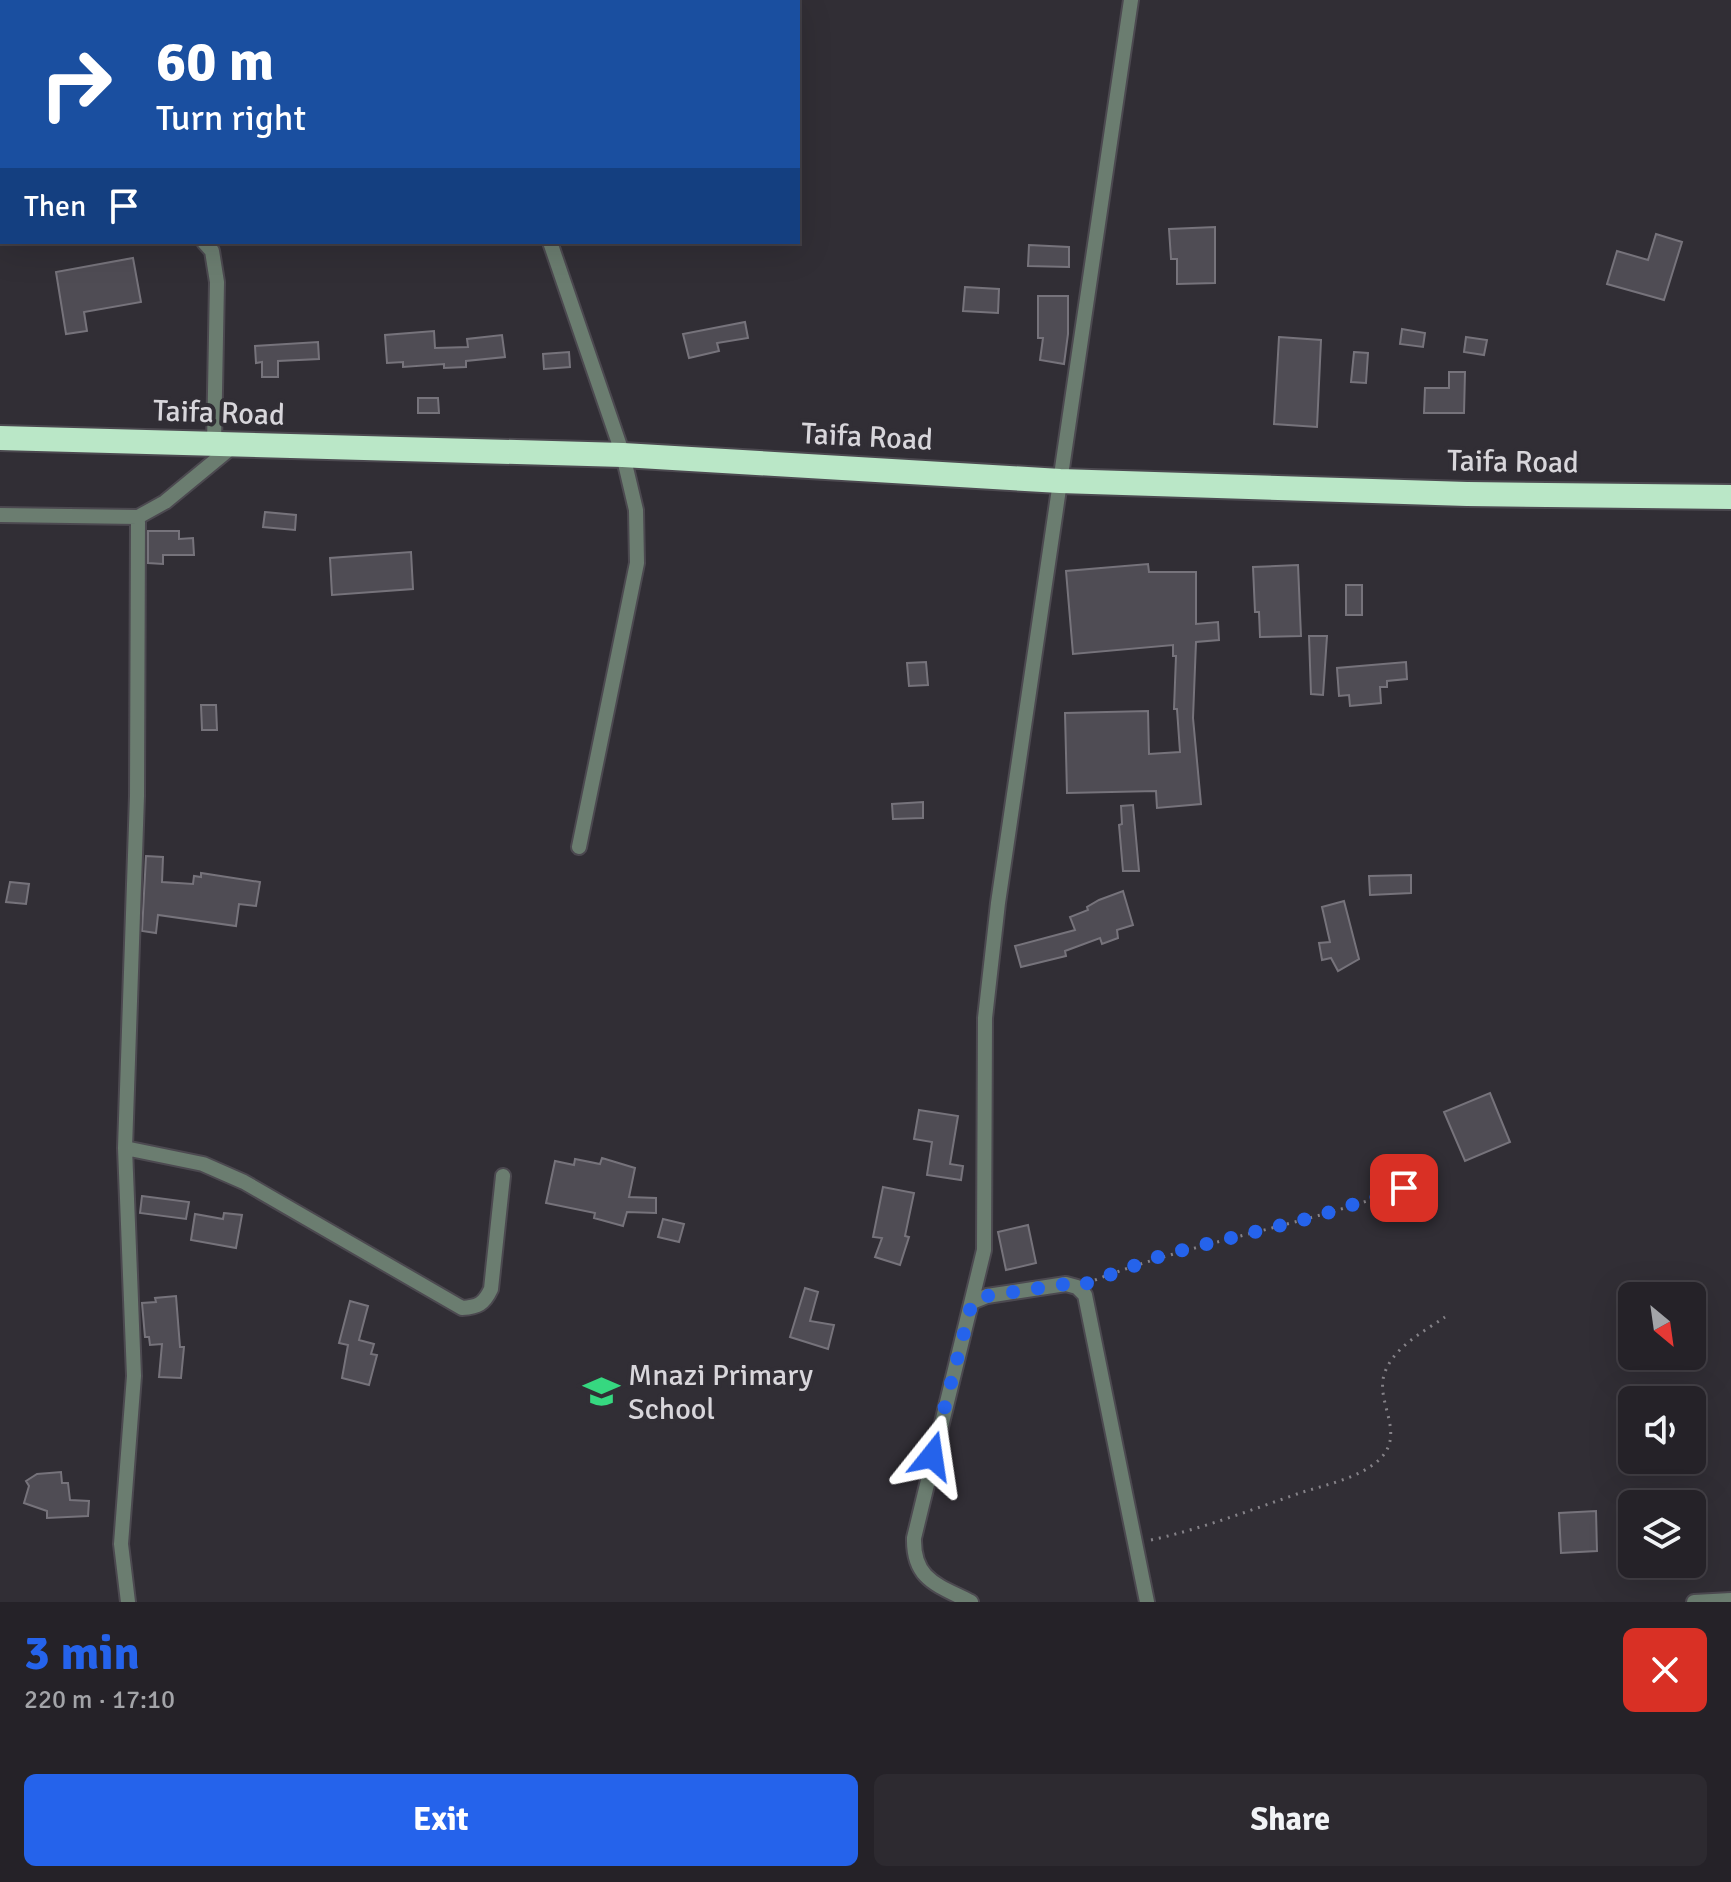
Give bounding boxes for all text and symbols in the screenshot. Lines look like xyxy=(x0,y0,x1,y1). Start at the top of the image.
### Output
text: 60 m xyxy=(156,27,274,96)
icon: right xyxy=(24,32,128,136)
text: Turn right xyxy=(156,96,306,141)
icon: arrive xyxy=(102,184,146,228)
text: Then xyxy=(24,188,86,225)
street label: Taifa Road xyxy=(152,392,286,434)
street label: Taifa Road xyxy=(800,415,934,459)
street label: Taifa Road xyxy=(1447,442,1579,482)
pin xyxy=(1370,1154,1438,1222)
icon: arrive xyxy=(1382,1166,1426,1210)
north arrow xyxy=(1618,1282,1706,1370)
map controls xyxy=(1618,1282,1706,1578)
place label: Mnazi Primary School xyxy=(628,1357,813,1428)
school or university icon: Mnazi Primary School xyxy=(583,1373,621,1411)
button: sound xyxy=(1618,1386,1706,1474)
position arrow xyxy=(890,1414,974,1498)
button: layers xyxy=(1618,1490,1706,1578)
text: 3 min xyxy=(24,1624,140,1683)
button: close xyxy=(1623,1628,1707,1712)
text: 220 m · 17:10 xyxy=(24,1684,175,1716)
button: Exit xyxy=(24,1774,858,1866)
button: Share xyxy=(874,1774,1707,1866)

